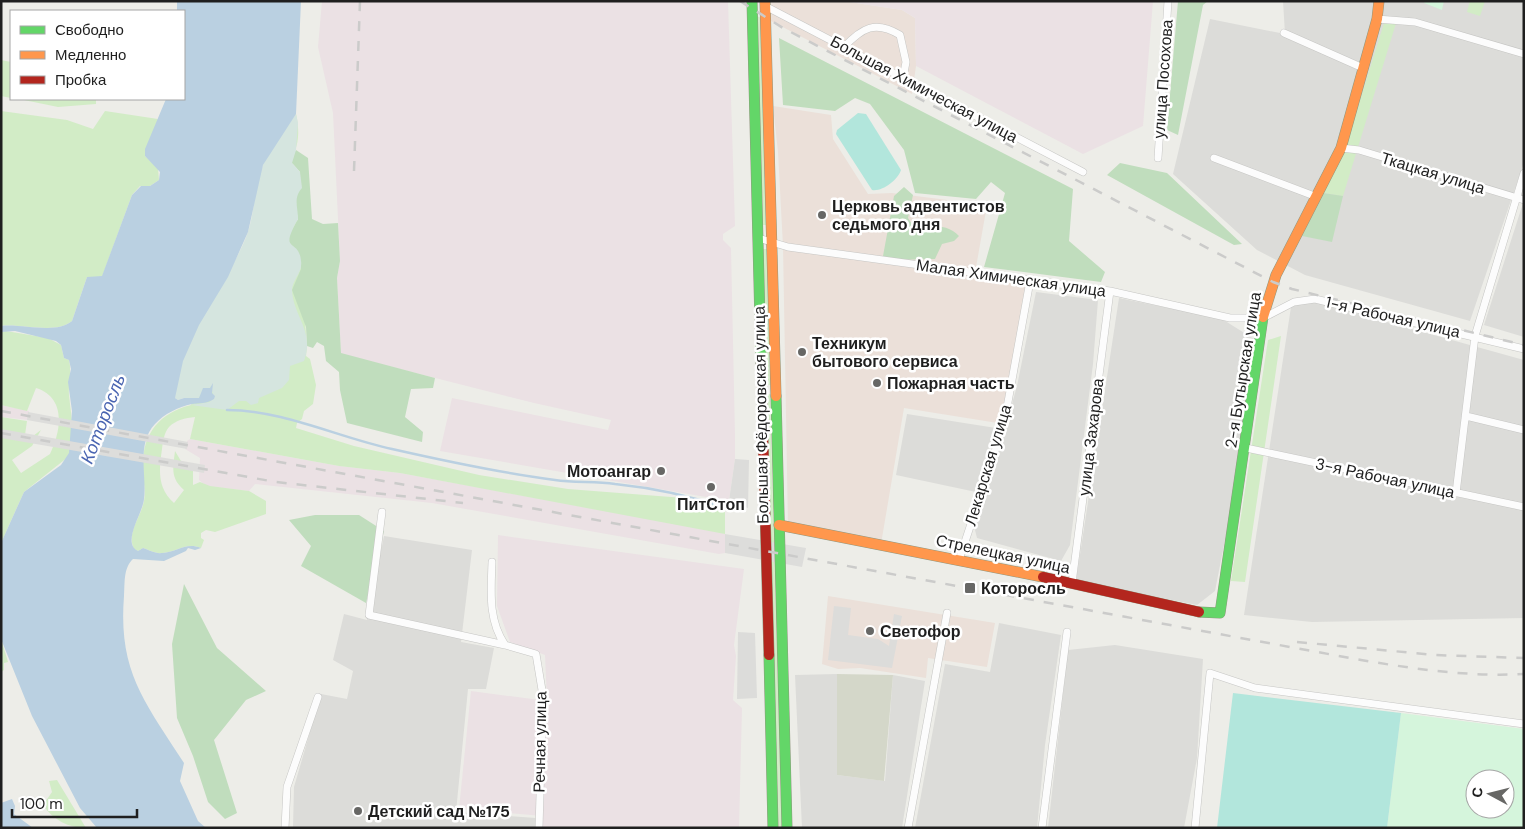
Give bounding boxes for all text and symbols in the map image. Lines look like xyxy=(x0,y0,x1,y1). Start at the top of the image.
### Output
legend xyxy=(10,10,185,100)
street label: улица Посохова xyxy=(1148,19,1178,139)
text: Свободно xyxy=(55,20,124,40)
street label: Большая Химическая улица xyxy=(827,31,1021,147)
text: Медленно xyxy=(55,45,126,65)
text: Пробка xyxy=(55,70,107,90)
street label: Ткацкая улица xyxy=(1378,147,1488,199)
place label: Церковь адвентистов седьмого дня xyxy=(832,196,1005,235)
marker: Церковь адвентистов седьмого дня xyxy=(816,209,828,221)
street label: Малая Химическая улица xyxy=(915,254,1107,302)
street label: 2-я Бутырская улица xyxy=(1220,290,1266,450)
street label: 1-я Рабочая улица xyxy=(1324,291,1462,343)
street label: Большая Фёдоровская улица xyxy=(749,306,773,524)
place label: Техникум бытового сервиса xyxy=(812,333,958,372)
marker: Техникум бытового сервиса xyxy=(796,346,808,358)
water label: Которосль xyxy=(75,371,131,467)
place label: Пожарная часть xyxy=(887,373,1015,394)
marker: Пожарная часть xyxy=(871,377,883,389)
street label: улица Захарова xyxy=(1073,377,1109,497)
street label: Лекарская улица xyxy=(960,402,1016,528)
street label: 3-я Рабочая улица xyxy=(1313,453,1457,503)
place label: Мотоангар xyxy=(567,461,651,482)
marker: Мотоангар xyxy=(655,465,667,477)
marker: ПитСтоп xyxy=(705,481,717,493)
place label: ПитСтоп xyxy=(677,494,745,515)
street label: Стрелецкая улица xyxy=(934,530,1072,579)
place label: Которосль xyxy=(981,578,1066,599)
marker: Которосль xyxy=(963,581,977,595)
place label: Светофор xyxy=(880,621,961,642)
marker: Светофор xyxy=(864,625,876,637)
street label: Речная улица xyxy=(529,691,551,793)
north arrow xyxy=(1465,769,1515,819)
scale bar xyxy=(12,786,138,818)
text: С xyxy=(1468,786,1487,799)
text: 100 m xyxy=(20,794,63,814)
place label: Детский сад №175 xyxy=(368,801,510,822)
marker: Детский сад №175 xyxy=(352,805,364,817)

